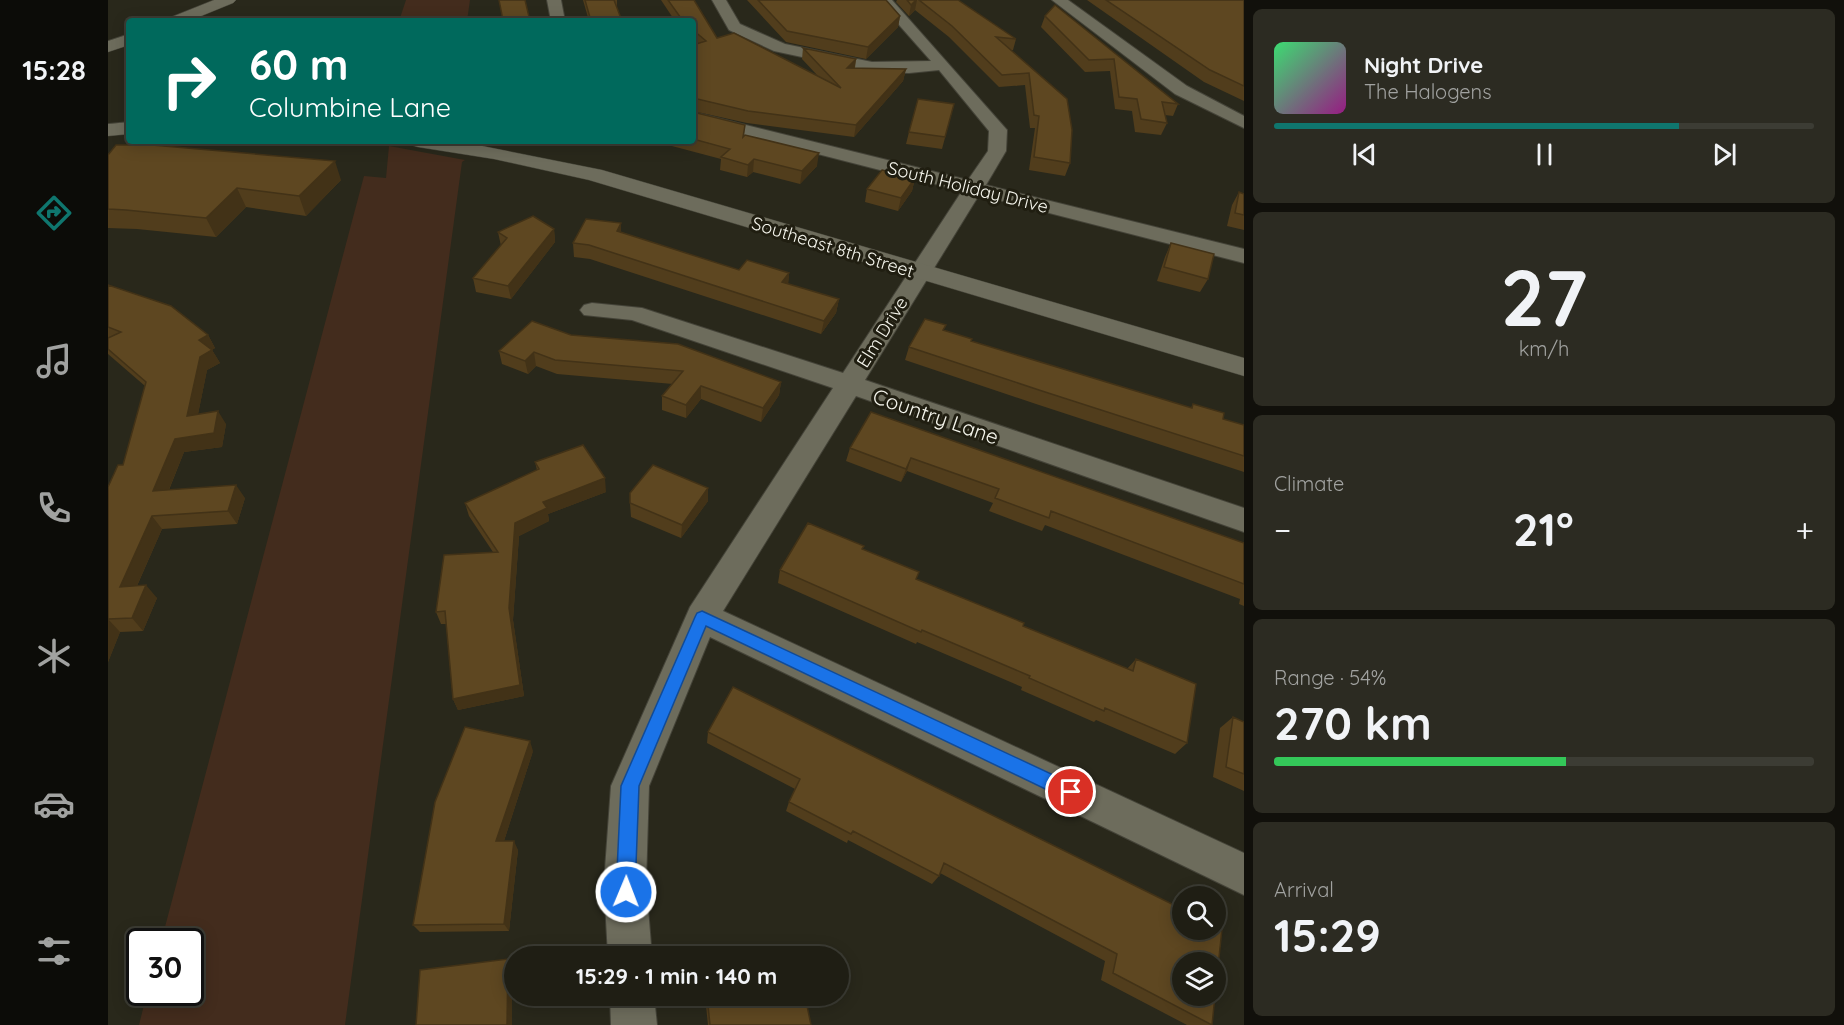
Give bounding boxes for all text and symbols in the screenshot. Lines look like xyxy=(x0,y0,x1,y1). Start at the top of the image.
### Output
text: 60 m xyxy=(249,38,349,91)
icon: right xyxy=(150,42,228,120)
text: Night Drive xyxy=(1364,51,1483,79)
text: 15:28 xyxy=(22,53,86,87)
text: The Halogens xyxy=(1364,79,1492,104)
text: Columbine Lane xyxy=(249,90,451,124)
icon: previous xyxy=(1348,138,1381,171)
icon: pause xyxy=(1528,138,1561,171)
icon: next xyxy=(1708,138,1741,171)
street label: South Holiday Drive xyxy=(885,156,1051,218)
icon: directions xyxy=(33,192,75,234)
street label: Southeast 8th Street xyxy=(749,211,917,283)
text: 27 xyxy=(1500,248,1588,346)
street label: Elm Drive xyxy=(851,292,913,372)
text: km/h xyxy=(1519,336,1569,361)
icon: music xyxy=(33,340,75,382)
street label: Country Lane xyxy=(870,382,1002,450)
text: Climate xyxy=(1274,471,1344,496)
icon: phone xyxy=(33,487,75,529)
text: 21° xyxy=(1513,501,1574,557)
text: − xyxy=(1274,509,1291,550)
text: + xyxy=(1795,509,1814,550)
icon: climate xyxy=(33,635,75,677)
text: Range · 54% xyxy=(1274,665,1386,690)
text: 270 km xyxy=(1274,695,1432,751)
pin xyxy=(1045,766,1096,817)
icon: arrive xyxy=(1054,775,1087,808)
icon: car xyxy=(33,783,75,825)
position arrow xyxy=(594,860,658,924)
text: Arrival xyxy=(1274,877,1334,902)
map controls xyxy=(1172,886,1226,1006)
button: search xyxy=(1172,886,1226,940)
text: 15:29 xyxy=(1274,907,1381,963)
speed limit sign: 30 xyxy=(126,928,204,1006)
icon: filters xyxy=(33,930,75,972)
button: layers xyxy=(1172,952,1226,1006)
text: 15:29 · 1 min · 140 m xyxy=(576,962,777,990)

